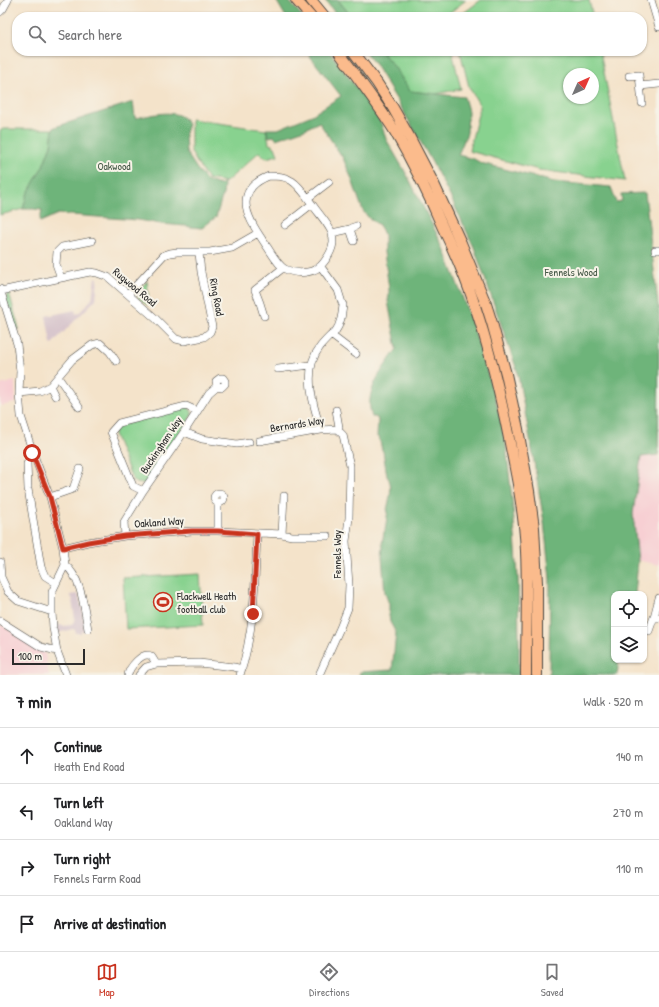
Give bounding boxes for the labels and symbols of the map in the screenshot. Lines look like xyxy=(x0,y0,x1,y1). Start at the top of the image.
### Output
north arrow xyxy=(563,68,599,104)
park label: Oakwood xyxy=(97,159,131,173)
street label: Rugwood Road xyxy=(110,265,160,310)
park label: Fennels Wood xyxy=(544,265,598,279)
street label: Ring Road xyxy=(207,277,228,318)
street label: Bernards Way xyxy=(269,413,325,435)
street label: Buckingham Way xyxy=(137,414,185,476)
route start xyxy=(23,444,41,462)
street label: Oakland Way xyxy=(134,513,185,531)
street label: Fennels Way xyxy=(330,530,344,579)
place label: Flackwell Heath football club xyxy=(176,589,237,616)
sports icon: Flackwell Heath football club xyxy=(152,591,174,613)
route end xyxy=(244,605,262,623)
scale bar xyxy=(12,647,85,666)

